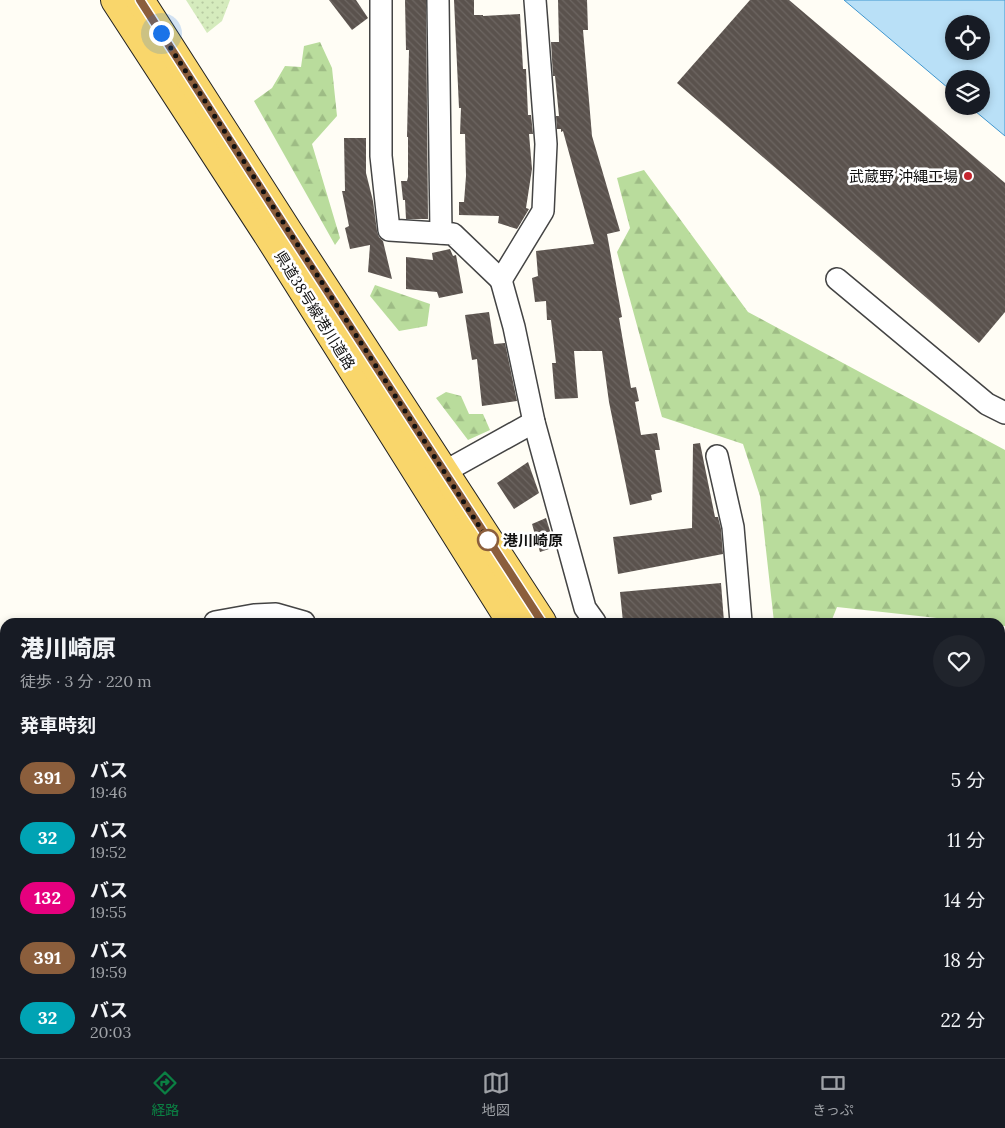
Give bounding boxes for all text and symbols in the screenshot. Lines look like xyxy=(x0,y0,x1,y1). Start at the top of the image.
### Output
map controls xyxy=(945,15,990,115)
button: locate xyxy=(945,15,990,60)
your location xyxy=(149,21,174,46)
button: layers xyxy=(945,70,990,115)
place label: 武蔵野 沖縄工場 xyxy=(849,167,958,186)
marker: 武蔵野 沖縄工場 xyxy=(962,170,974,182)
street label: 県道38号線港川道路 xyxy=(271,247,359,373)
marker: 港川崎原 xyxy=(477,529,499,551)
place label: 港川崎原 xyxy=(503,531,563,550)
text: 港川崎原 xyxy=(20,633,116,664)
button: heart xyxy=(933,635,985,687)
text: 徒歩 · 3 分 · 220 m xyxy=(20,671,152,691)
text: 発車時刻 xyxy=(20,713,96,737)
text: バス xyxy=(90,758,128,782)
text: 391 xyxy=(34,766,61,789)
text: 5 分 xyxy=(951,768,985,792)
text: 19:46 xyxy=(90,782,127,802)
text: バス xyxy=(90,818,128,842)
text: 32 xyxy=(38,826,57,849)
text: 11 分 xyxy=(947,828,985,852)
text: 19:52 xyxy=(90,842,126,862)
text: バス xyxy=(90,878,128,902)
text: 132 xyxy=(34,886,61,909)
text: 14 分 xyxy=(944,888,985,912)
text: 19:55 xyxy=(90,902,127,922)
text: バス xyxy=(90,938,128,962)
text: 391 xyxy=(34,946,61,969)
text: 18 分 xyxy=(943,948,985,972)
text: 19:59 xyxy=(90,962,127,982)
text: バス xyxy=(90,998,128,1022)
text: 32 xyxy=(38,1006,57,1029)
text: 22 分 xyxy=(941,1008,985,1032)
text: 20:03 xyxy=(90,1022,131,1042)
tab: 経路 xyxy=(151,1069,179,1119)
tab: 地図 xyxy=(482,1069,510,1119)
tab: きっぷ xyxy=(812,1069,854,1119)

